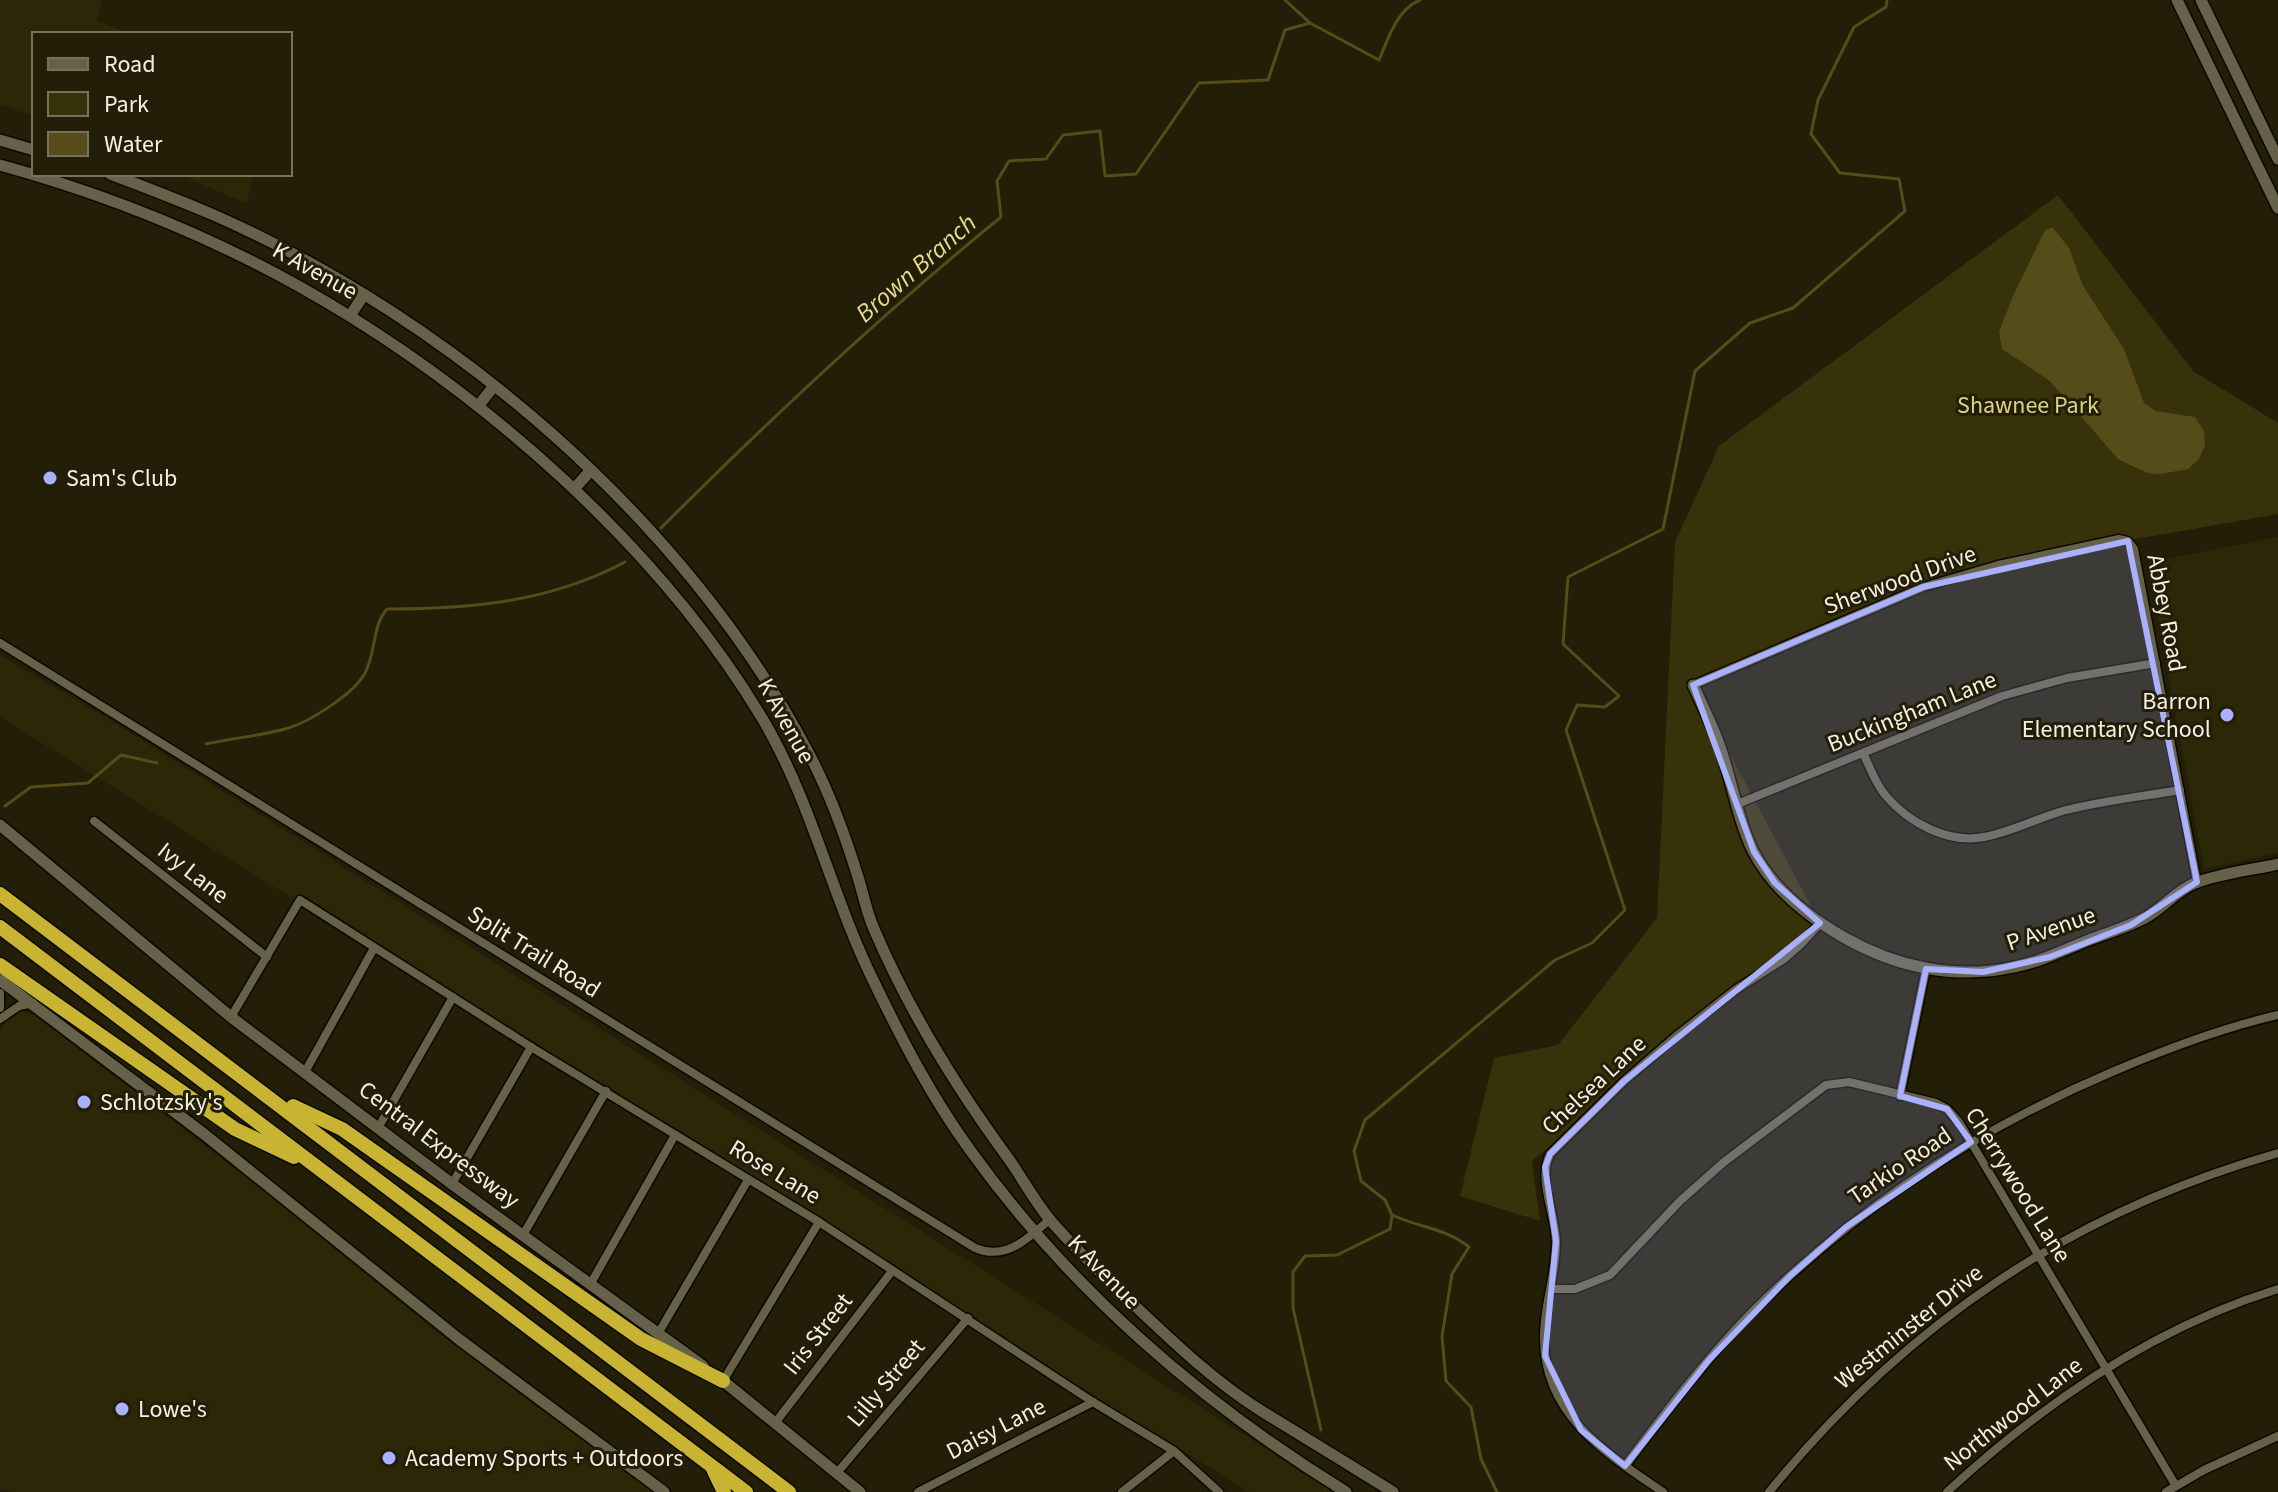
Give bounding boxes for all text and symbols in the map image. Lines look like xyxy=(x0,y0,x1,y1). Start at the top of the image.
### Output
legend xyxy=(32,32,292,176)
text: Road xyxy=(104,47,156,82)
text: Park xyxy=(104,87,149,122)
text: Water xyxy=(104,127,163,162)
water label: Brown Branch xyxy=(847,205,985,331)
street label: K Avenue xyxy=(266,233,364,309)
park label: Shawnee Park xyxy=(1957,388,2099,423)
place label: Sam's Club xyxy=(66,461,177,496)
marker: Sam's Club xyxy=(41,469,59,487)
street label: Sherwood Drive xyxy=(1819,536,1981,624)
street label: Abbey Road xyxy=(2137,551,2195,675)
street label: Buckingham Lane xyxy=(1822,662,2002,762)
street label: K Avenue xyxy=(748,672,824,770)
place label: Barron Elementary School xyxy=(2022,684,2211,747)
marker: Barron Elementary School xyxy=(2218,706,2236,724)
street label: Ivy Lane xyxy=(150,834,236,912)
street label: Split Trail Road xyxy=(461,897,607,1007)
street label: P Avenue xyxy=(2002,897,2100,961)
street label: Chelsea Lane xyxy=(1534,1027,1654,1143)
street label: Central Expressway xyxy=(351,1073,527,1217)
place label: Schlotzsky's xyxy=(100,1085,223,1120)
marker: Schlotzsky's xyxy=(75,1093,93,1111)
street label: Cherrywood Lane xyxy=(1956,1101,2080,1269)
street label: Tarkio Road xyxy=(1841,1118,1959,1214)
street label: Rose Lane xyxy=(722,1131,828,1213)
street label: K Avenue xyxy=(1059,1227,1149,1317)
street label: Westminster Drive xyxy=(1827,1256,1991,1398)
street label: Iris Street xyxy=(775,1286,861,1382)
street label: Lilly Street xyxy=(839,1331,933,1435)
street label: Northwood Lane xyxy=(1936,1348,2090,1480)
street label: Daisy Lane xyxy=(940,1389,1052,1469)
place label: Lowe's xyxy=(138,1392,207,1427)
marker: Lowe's xyxy=(113,1400,131,1418)
place label: Academy Sports + Outdoors xyxy=(405,1441,683,1476)
marker: Academy Sports + Outdoors xyxy=(380,1449,398,1467)

